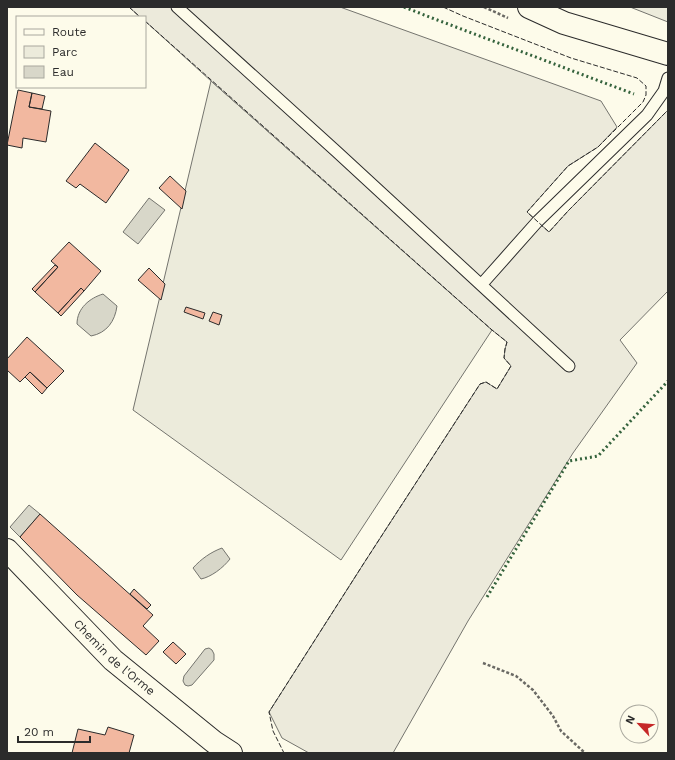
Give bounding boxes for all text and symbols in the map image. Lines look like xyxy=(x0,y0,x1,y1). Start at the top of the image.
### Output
legend xyxy=(16,16,146,88)
text: Route xyxy=(52,25,86,39)
text: Parc xyxy=(52,45,78,59)
text: Eau xyxy=(52,65,74,79)
street label: Chemin de l'Orme xyxy=(71,617,158,698)
north arrow xyxy=(619,704,659,744)
text: N xyxy=(623,713,638,726)
scale bar xyxy=(18,718,90,744)
text: 20 m xyxy=(24,725,54,739)

